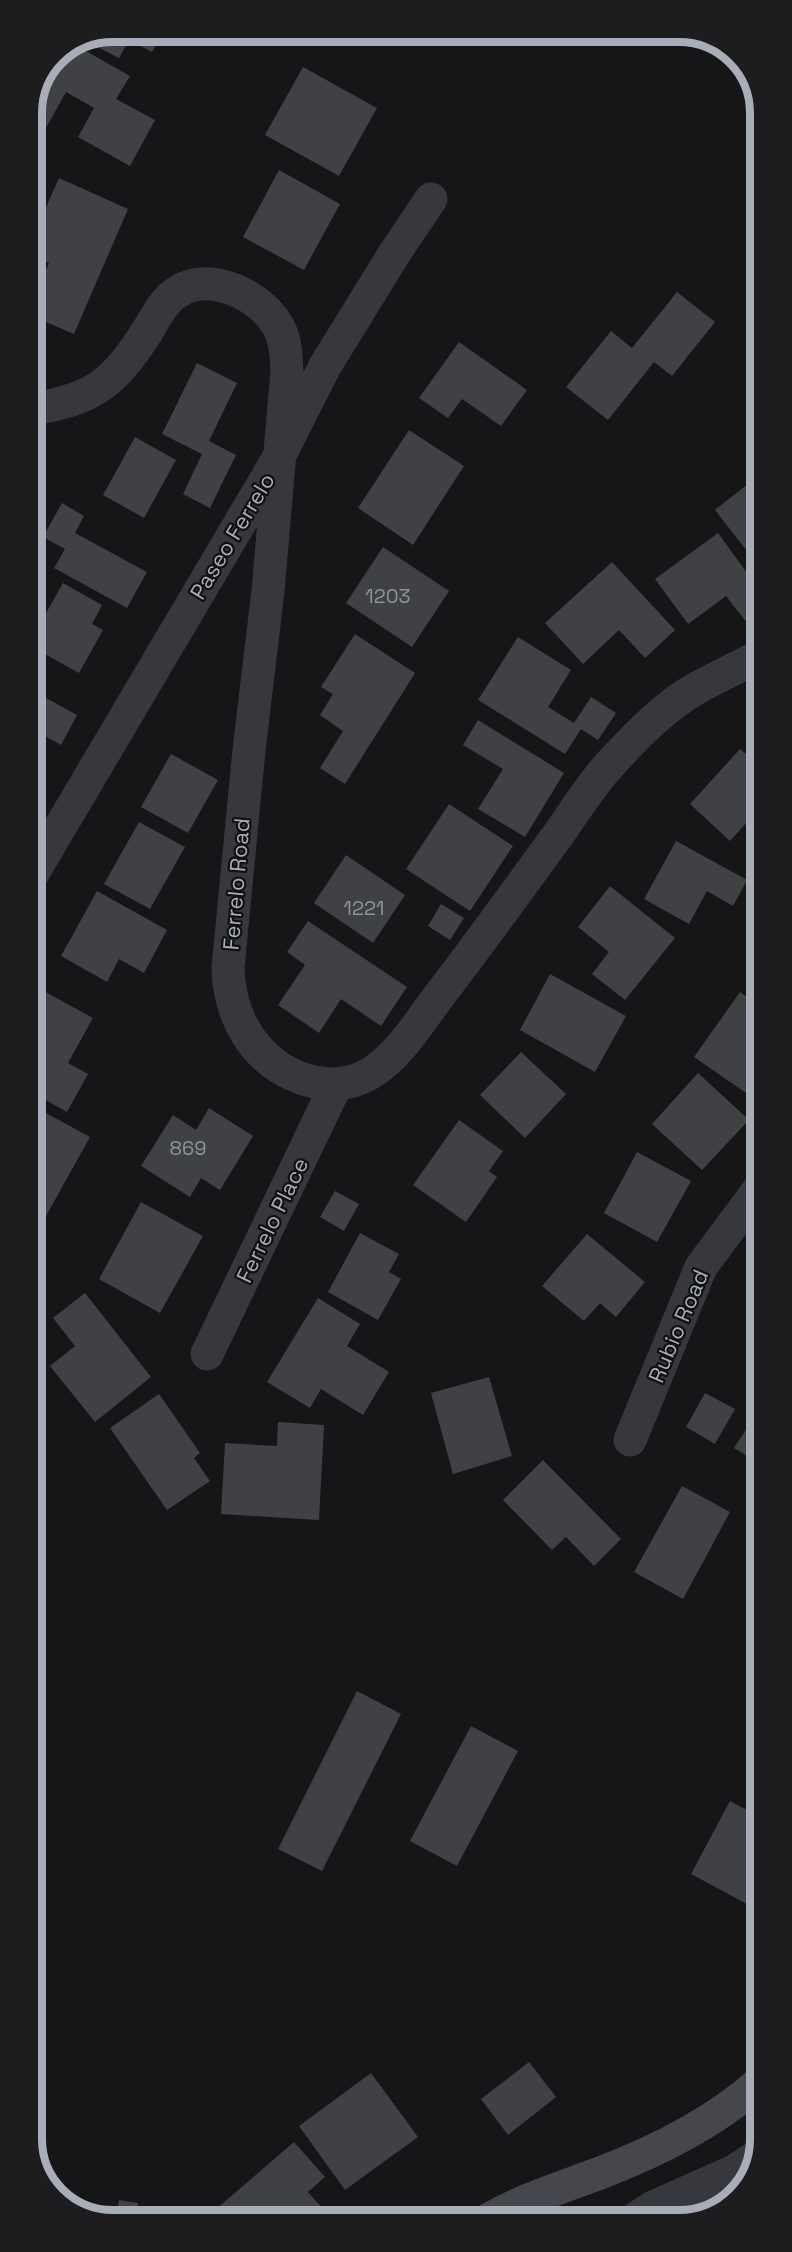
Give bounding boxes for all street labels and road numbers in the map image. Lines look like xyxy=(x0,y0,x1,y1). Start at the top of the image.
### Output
street label: Paseo Ferrelo xyxy=(183,468,281,604)
street label: Ferrelo Road xyxy=(216,817,256,951)
street label: Ferrelo Place xyxy=(230,1153,314,1287)
street label: Rubio Road xyxy=(642,1265,714,1387)

